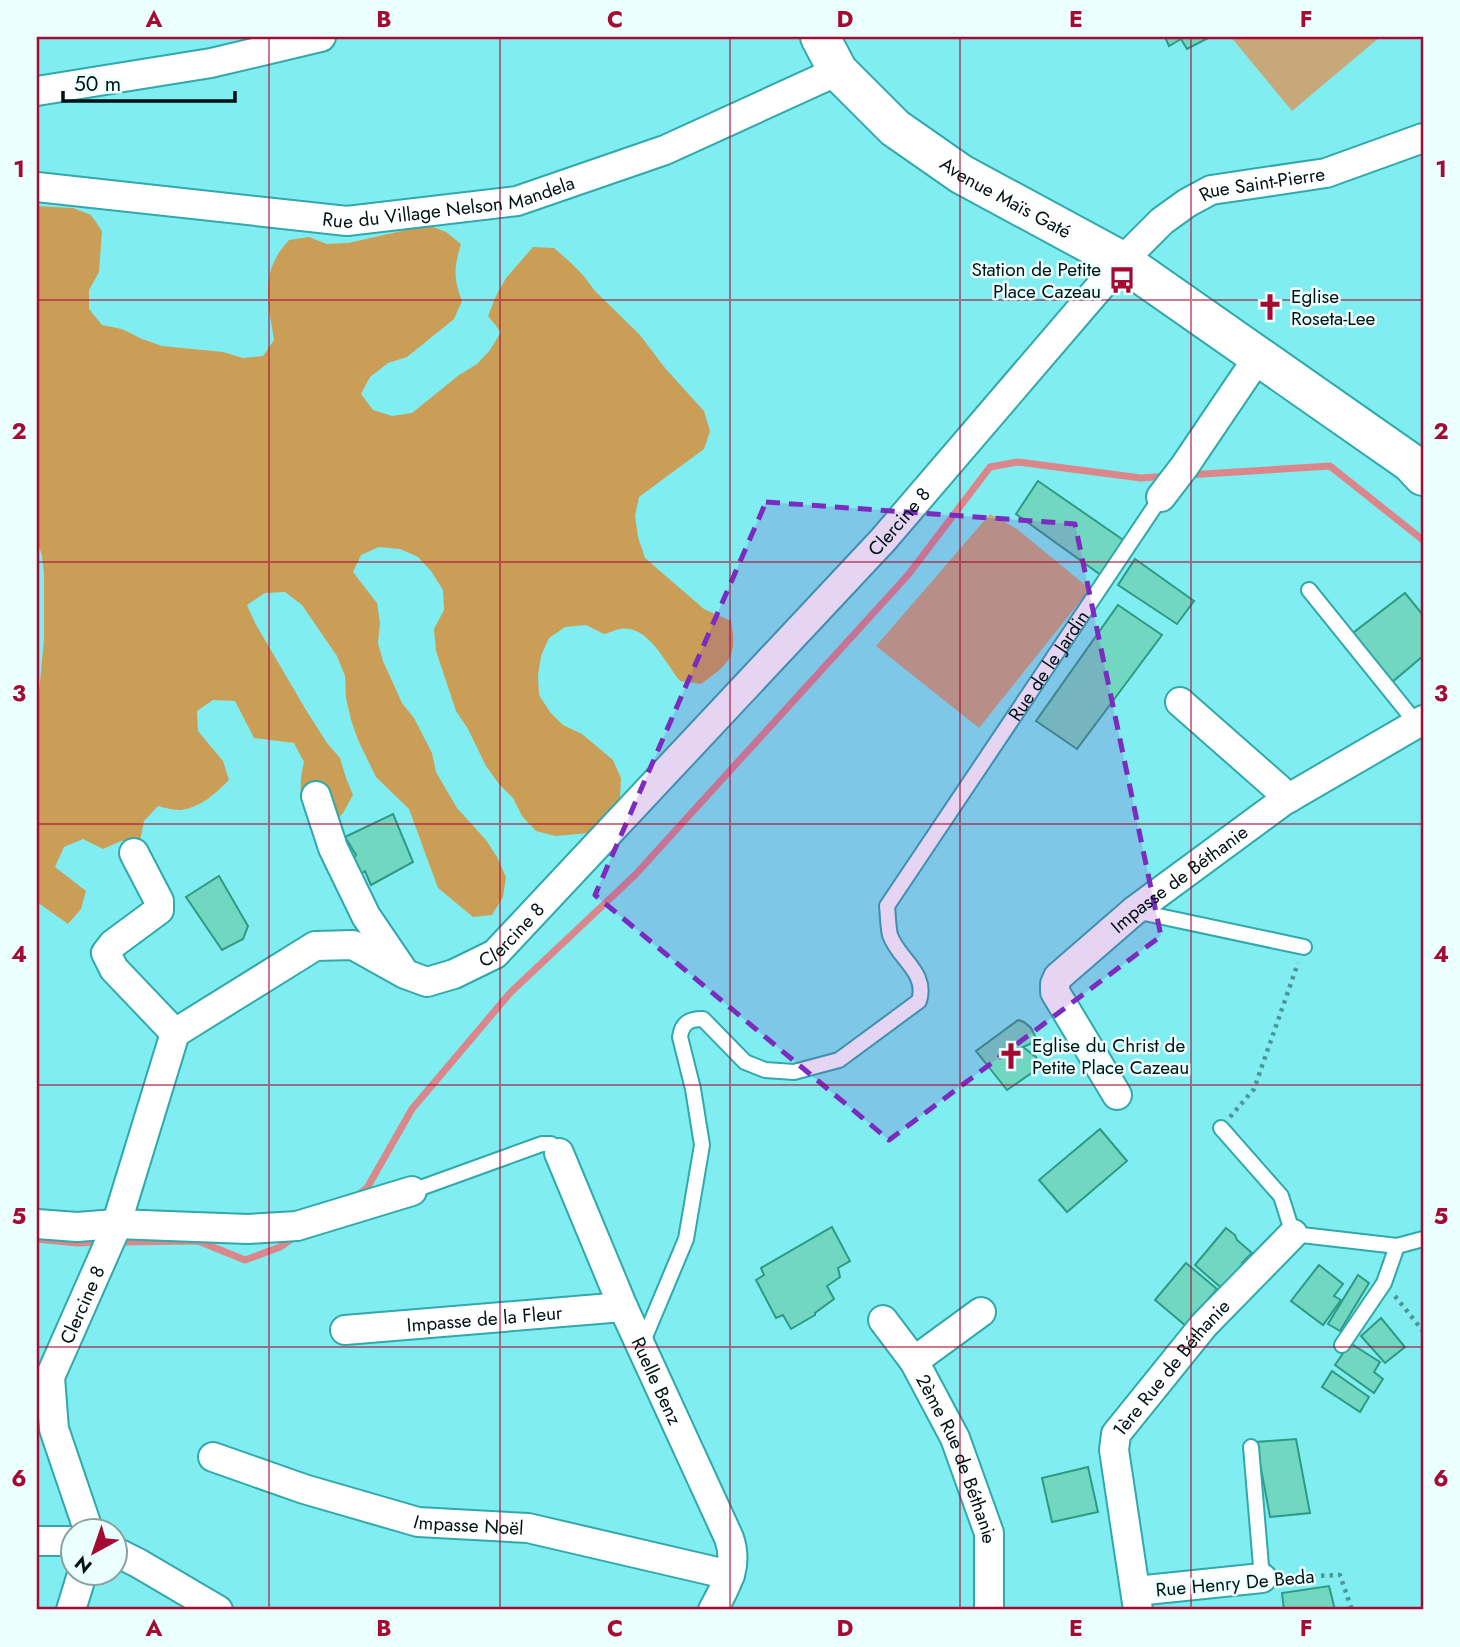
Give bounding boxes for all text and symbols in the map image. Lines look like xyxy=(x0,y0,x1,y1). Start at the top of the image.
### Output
text: A xyxy=(145,2,163,36)
text: B xyxy=(376,2,392,36)
text: C xyxy=(607,2,623,36)
text: D xyxy=(837,2,854,36)
text: E xyxy=(1069,2,1083,36)
text: F xyxy=(1300,2,1312,36)
scale bar xyxy=(63,60,234,104)
text: 50 m xyxy=(74,69,121,99)
street label: Avenue Maïs Gaté xyxy=(935,150,1076,245)
text: 1 xyxy=(13,152,25,186)
text: 1 xyxy=(1435,152,1447,186)
street label: Rue Saint-Pierre xyxy=(1194,160,1327,208)
street label: Rue du Village Nelson Mandela xyxy=(321,169,578,235)
place label: Station de Petite Place Cazeau xyxy=(972,256,1101,305)
bus stop icon: Station de Petite Place Cazeau xyxy=(1107,265,1137,295)
place label: Eglise Roseta-Lee xyxy=(1291,283,1375,332)
church icon: Eglise Roseta-Lee xyxy=(1255,292,1285,322)
text: 2 xyxy=(11,414,27,448)
text: 2 xyxy=(1433,414,1449,448)
street label: Clercine 8 xyxy=(861,481,936,562)
street label: Rue de le Jardin xyxy=(1001,604,1095,726)
text: 3 xyxy=(12,676,26,710)
text: 3 xyxy=(1434,676,1448,710)
street label: Impasse de Béthanie xyxy=(1105,818,1253,939)
street label: Clercine 8 xyxy=(474,896,550,974)
text: 4 xyxy=(11,937,27,971)
text: 4 xyxy=(1433,937,1449,971)
place label: Eglise du Christ de Petite Place Cazeau xyxy=(1032,1032,1189,1081)
church icon: Eglise du Christ de Petite Place Cazeau xyxy=(996,1041,1026,1071)
text: 5 xyxy=(12,1199,26,1233)
text: 5 xyxy=(1434,1199,1448,1233)
street label: Clercine 8 xyxy=(53,1261,111,1348)
street label: 1ère Rue de Béthanie xyxy=(1106,1293,1236,1442)
street label: Impasse de la Fleur xyxy=(406,1299,564,1338)
street label: Ruelle Benz xyxy=(625,1333,689,1429)
street label: 2ème Rue de Béthanie xyxy=(910,1369,1003,1544)
text: 6 xyxy=(11,1461,27,1495)
text: 6 xyxy=(1433,1461,1449,1495)
street label: Impasse Noël xyxy=(410,1508,524,1541)
north arrow xyxy=(60,1518,130,1588)
text: N xyxy=(69,1549,98,1580)
street label: Rue Henry De Beda xyxy=(1154,1563,1316,1603)
text: A xyxy=(145,1611,163,1645)
text: B xyxy=(376,1611,392,1645)
text: C xyxy=(607,1611,623,1645)
text: D xyxy=(837,1611,854,1645)
text: E xyxy=(1069,1611,1083,1645)
text: F xyxy=(1300,1611,1312,1645)

